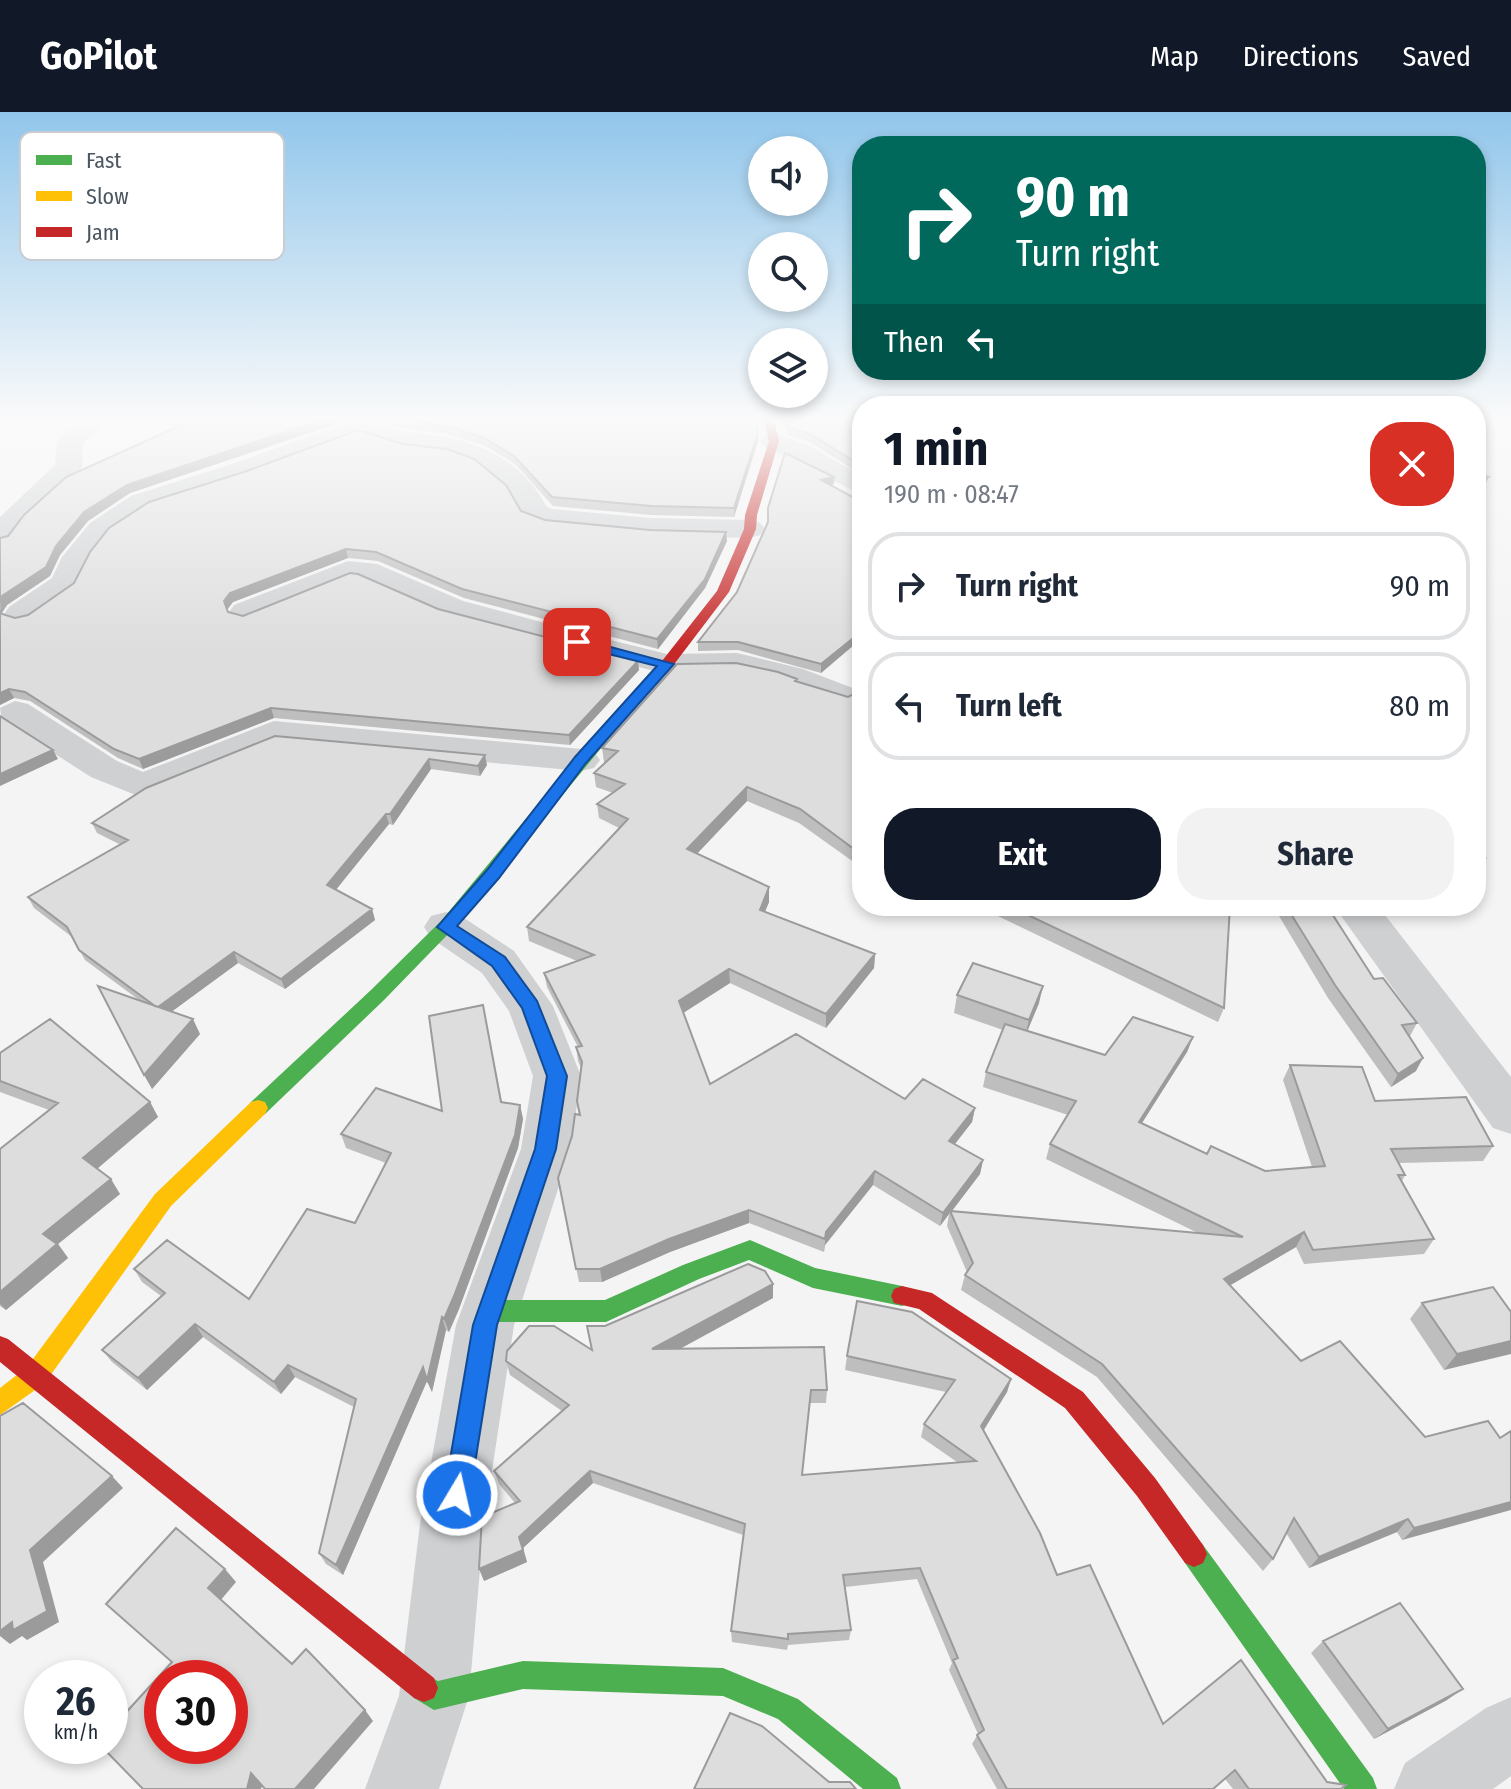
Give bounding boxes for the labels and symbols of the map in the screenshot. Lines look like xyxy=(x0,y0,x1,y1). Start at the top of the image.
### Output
legend xyxy=(20,132,284,260)
text: Fast xyxy=(86,147,122,174)
text: Slow xyxy=(86,183,129,210)
text: Jam xyxy=(86,219,120,246)
pin xyxy=(543,608,611,676)
position arrow xyxy=(415,1453,499,1537)
speed limit sign: 30 xyxy=(144,1660,248,1764)

